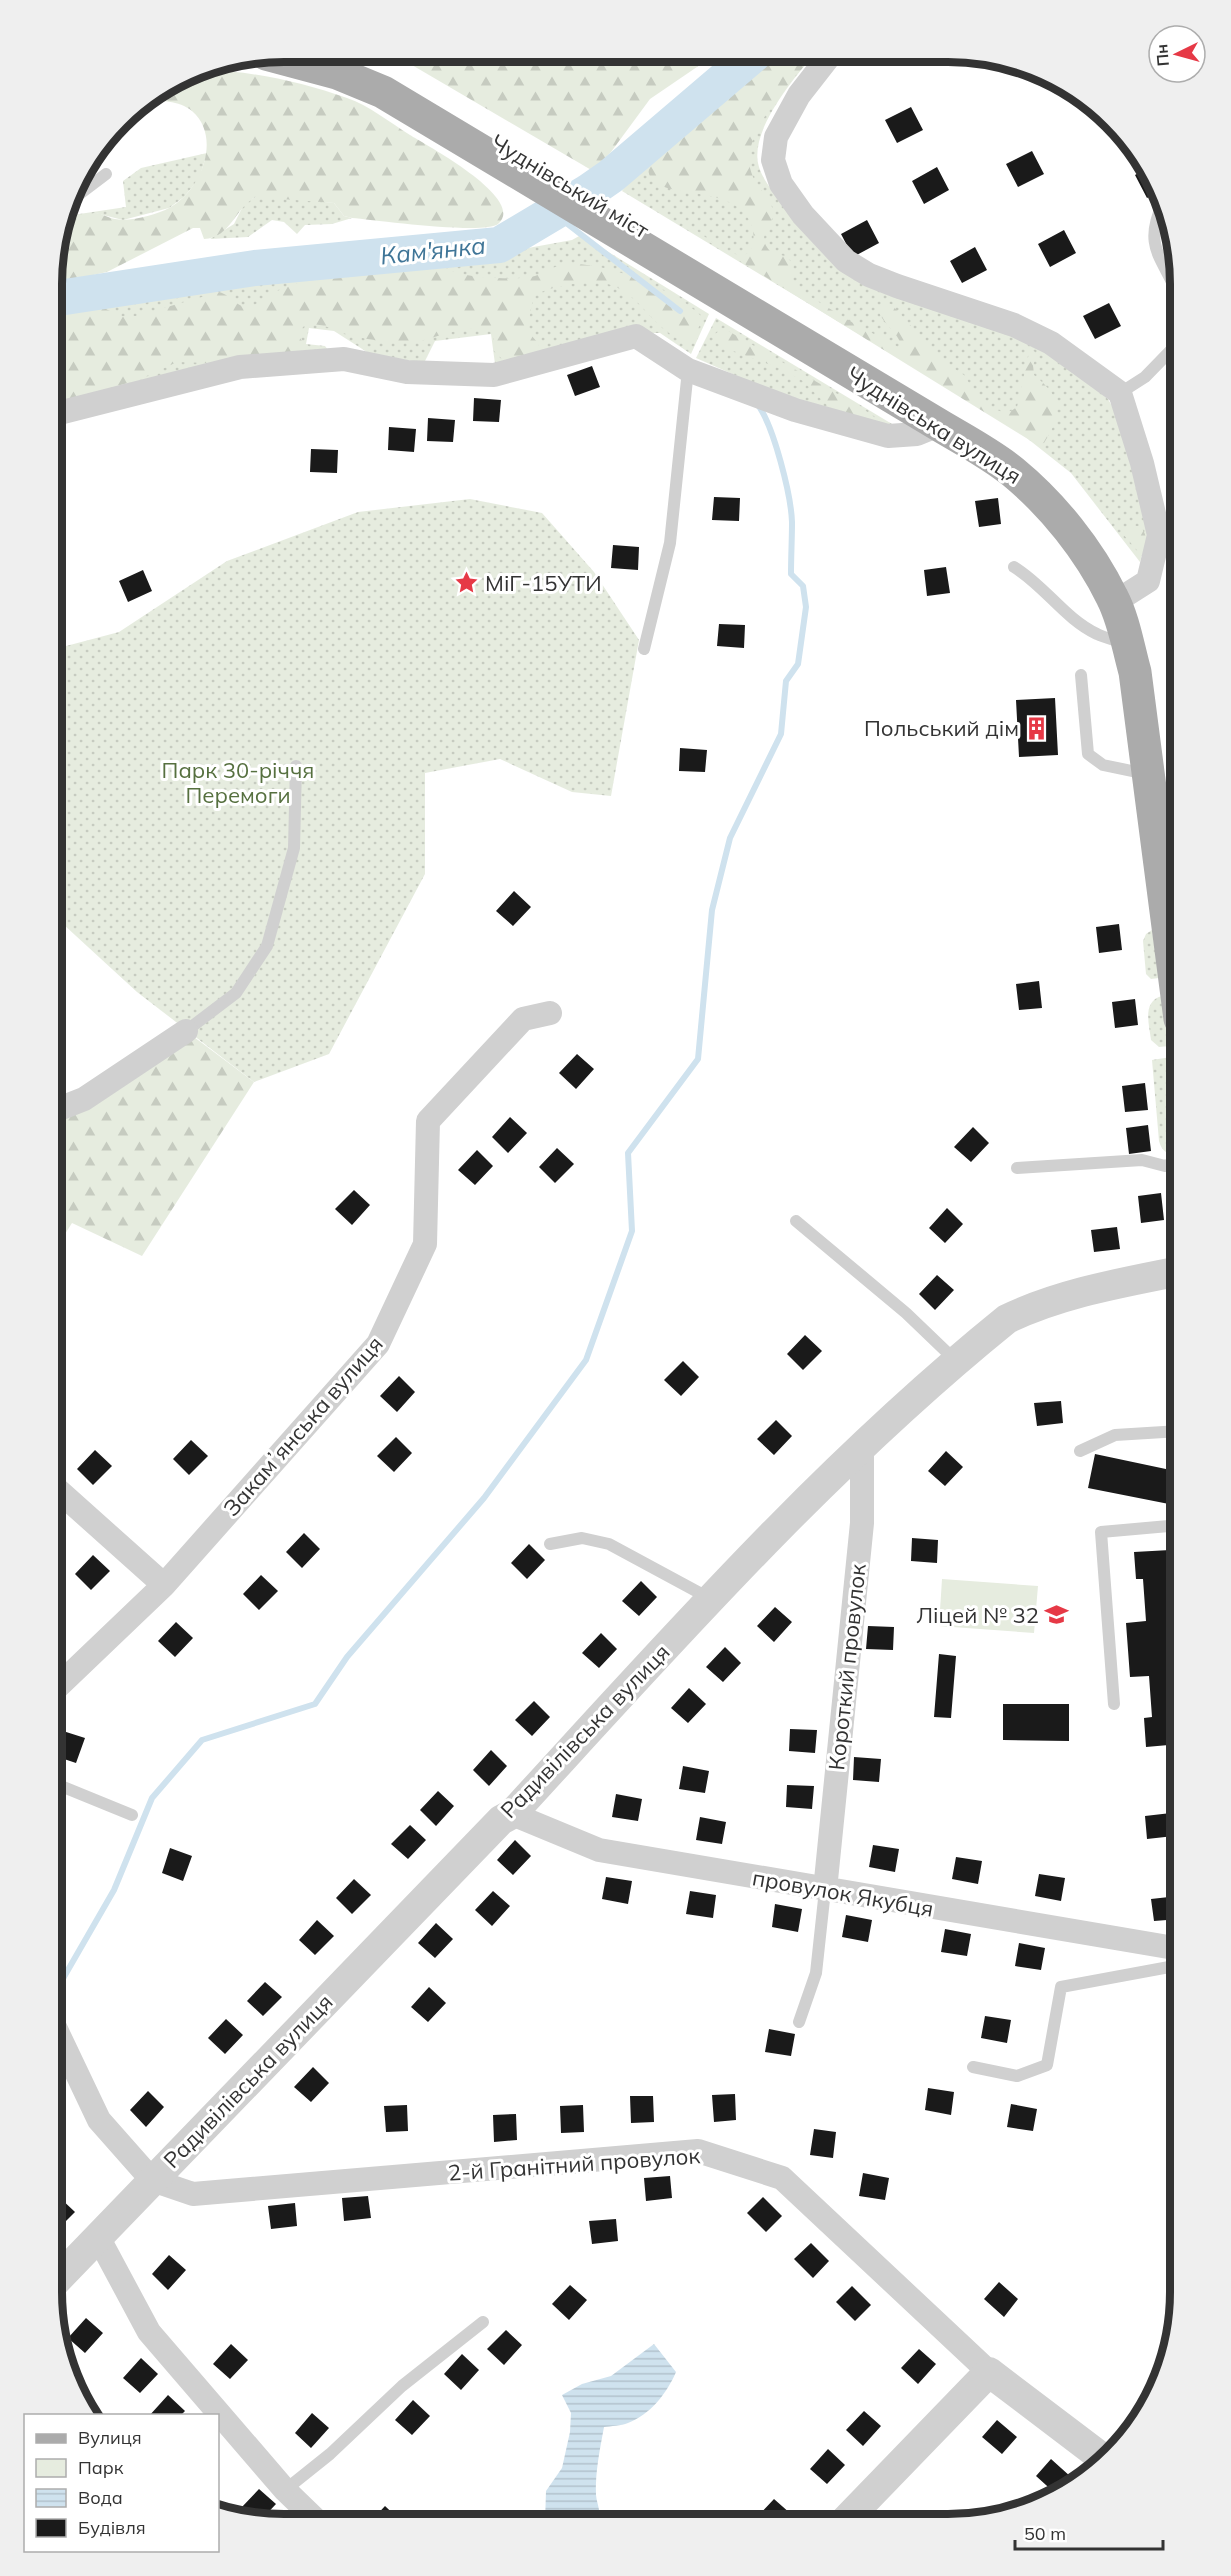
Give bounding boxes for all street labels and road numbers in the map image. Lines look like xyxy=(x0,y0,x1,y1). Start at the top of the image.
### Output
street label: Чуднівський міст xyxy=(486,128,654,244)
street label: Чуднівська вулиця xyxy=(842,360,1026,490)
street label: Закамʼянська вулиця xyxy=(217,1330,389,1522)
street label: Короткий провулок xyxy=(822,1562,872,1772)
street label: Радивілівська вулиця xyxy=(494,1638,676,1824)
street label: провулок Якубця xyxy=(750,1863,936,1923)
street label: Радивілівська вулиця xyxy=(157,1988,339,2174)
street label: 2-й Гранітний провулок xyxy=(447,2141,701,2187)

